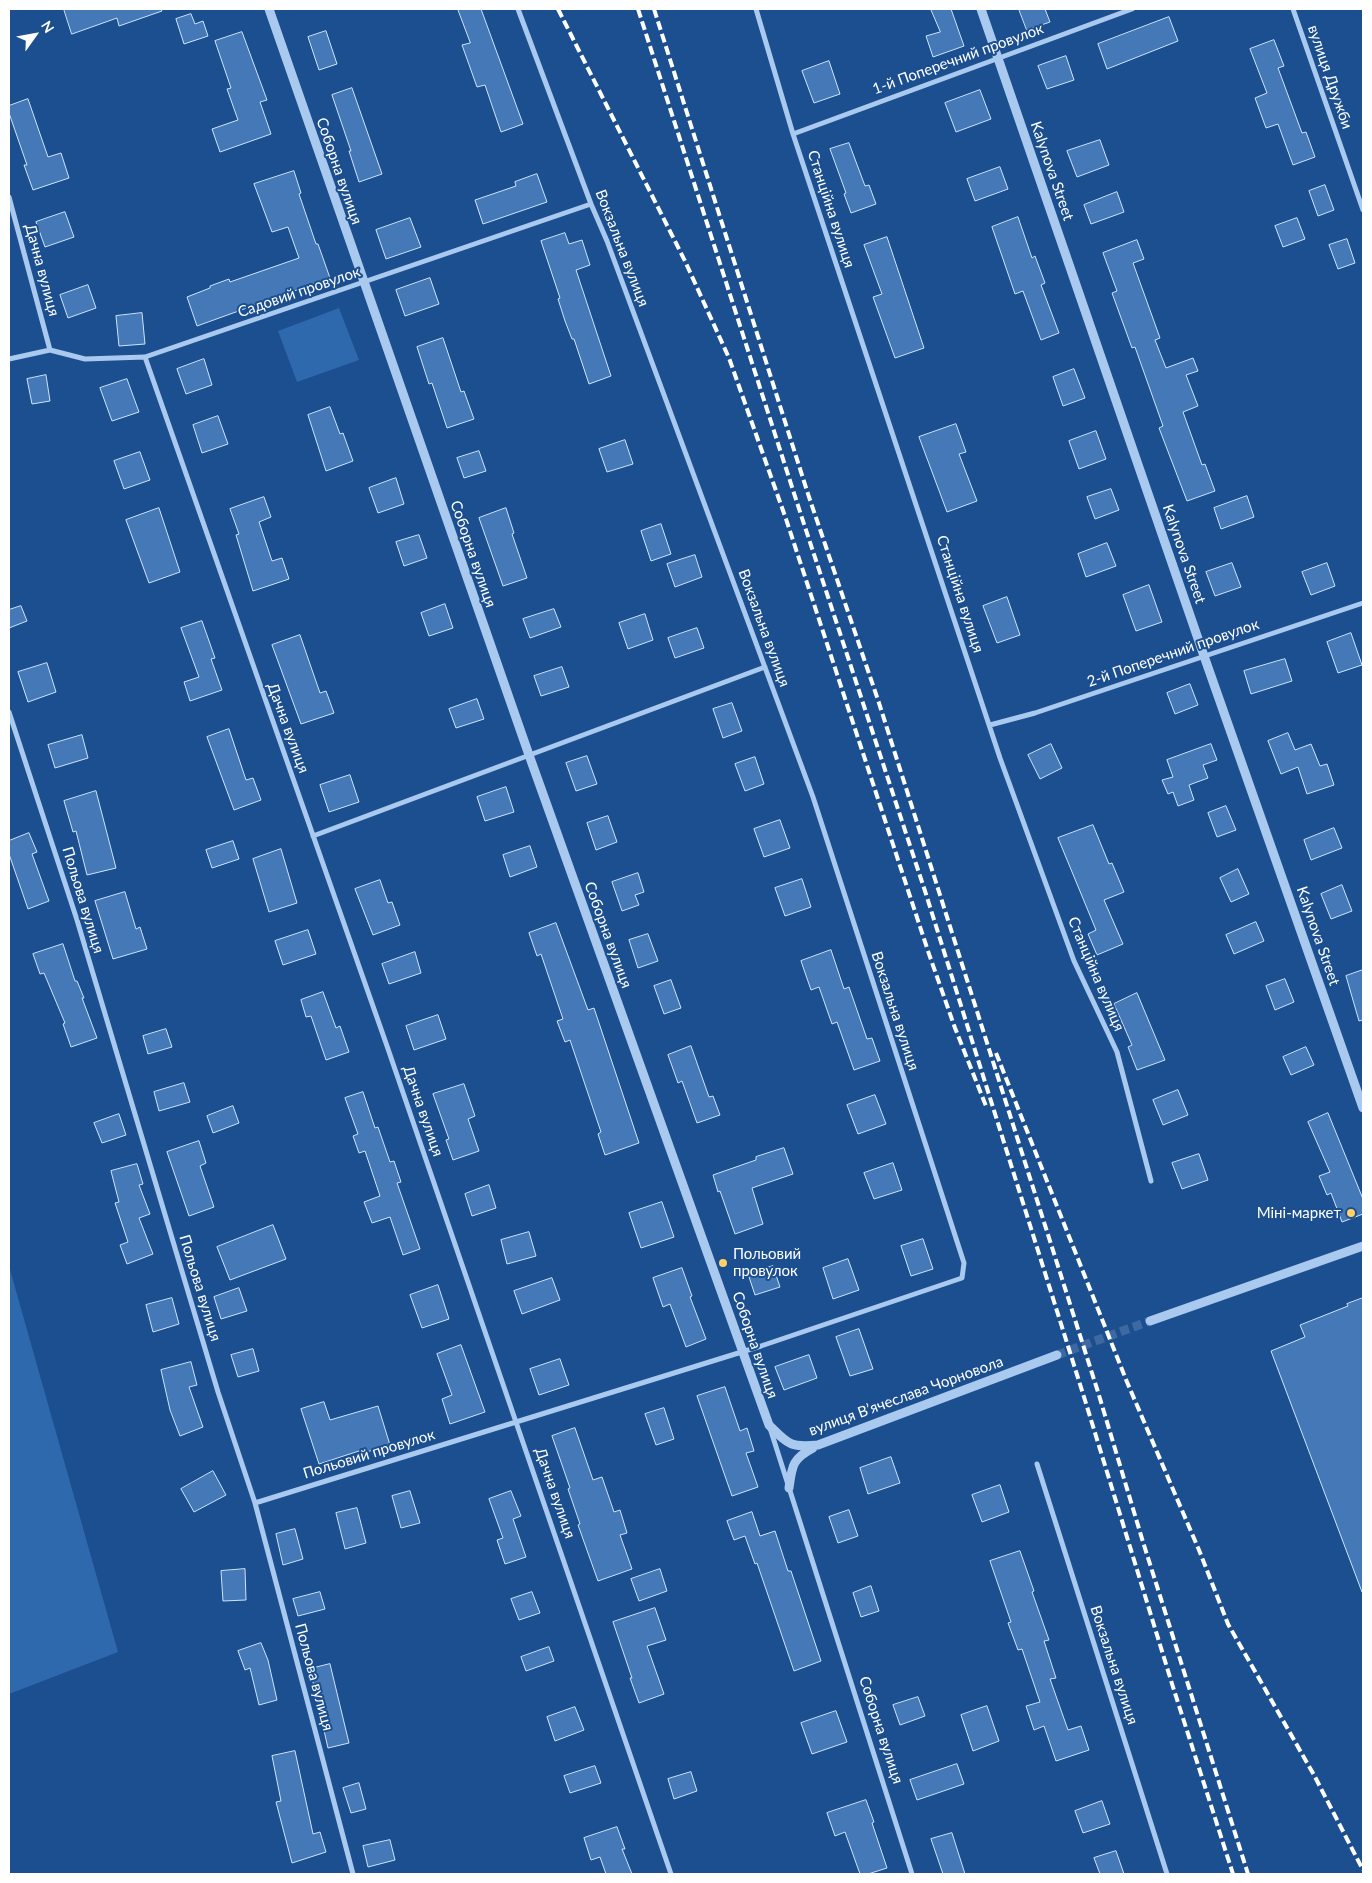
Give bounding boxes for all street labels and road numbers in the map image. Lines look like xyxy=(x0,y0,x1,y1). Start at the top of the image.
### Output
street label: 1-й Поперечний провулок xyxy=(870,20,1046,98)
street label: вулиця Дружби xyxy=(1304,23,1356,131)
street label: Соборна вулиця xyxy=(312,115,366,227)
street label: Kalynova Street xyxy=(1027,119,1077,223)
street label: Станційна вулиця xyxy=(804,148,858,270)
street label: Вокзальна вулиця xyxy=(591,187,653,309)
street label: Дачна вулиця xyxy=(21,222,63,318)
street label: Садовий провулок xyxy=(235,263,363,321)
street label: Соборна вулиця xyxy=(446,498,500,610)
street label: Kalynova Street xyxy=(1159,502,1209,606)
street label: Станційна вулиця xyxy=(933,533,987,655)
street label: Вокзальна вулиця xyxy=(734,567,794,689)
street label: 2-й Поперечний провулок xyxy=(1085,615,1261,691)
street label: Дачна вулиця xyxy=(263,680,313,776)
street label: Польова вулиця xyxy=(58,845,108,955)
street label: Соборна вулиця xyxy=(580,879,636,991)
street label: Kalynova Street xyxy=(1293,884,1343,988)
street label: Станційна вулиця xyxy=(1064,914,1128,1034)
street label: Вокзальна вулиця xyxy=(867,949,923,1073)
street label: Дачна вулиця xyxy=(399,1063,447,1159)
street label: Польова вулиця xyxy=(175,1233,225,1343)
street label: Соборна вулиця xyxy=(728,1289,782,1401)
street label: вулиця Вʼячеслава Чорновола xyxy=(806,1352,1006,1440)
street label: Польовий провулок xyxy=(301,1425,437,1483)
street label: Дачна вулиця xyxy=(531,1445,579,1541)
street label: Вокзальна вулиця xyxy=(1086,1603,1142,1727)
street label: Польова вулиця xyxy=(291,1621,337,1733)
street label: Соборна вулиця xyxy=(855,1674,907,1786)

